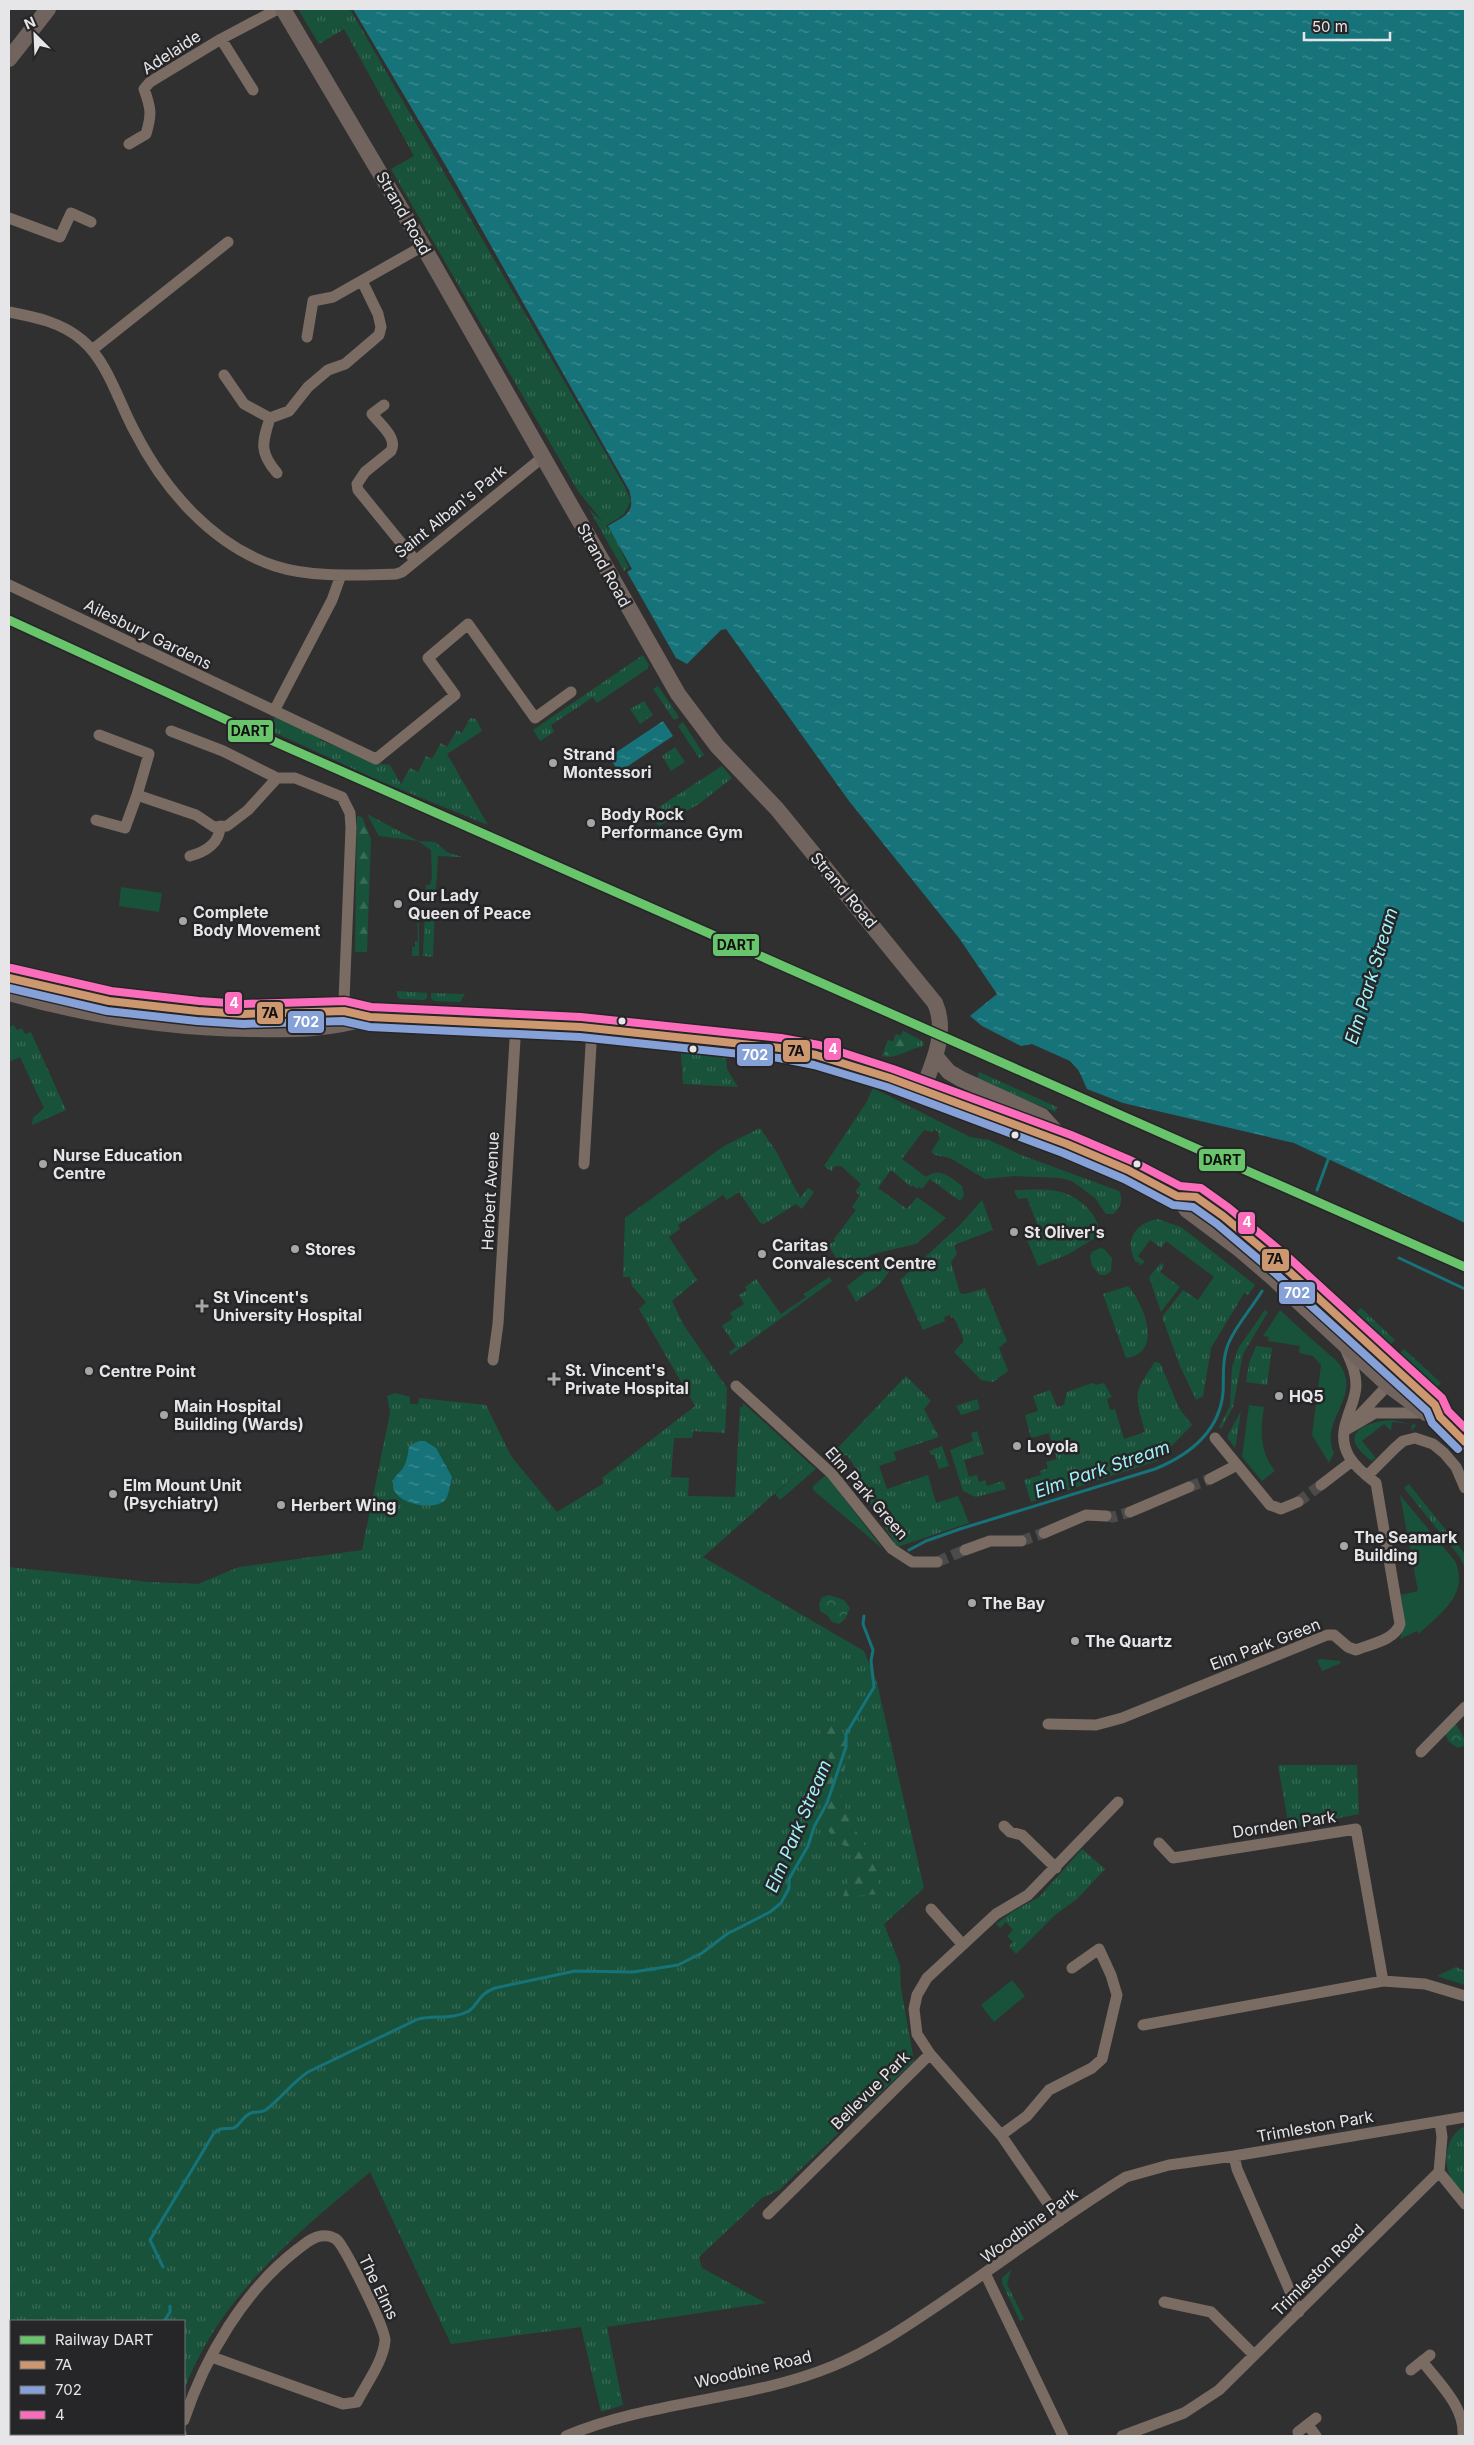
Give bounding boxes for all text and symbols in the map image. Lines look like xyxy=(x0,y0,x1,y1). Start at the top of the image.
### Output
north arrow xyxy=(10,10,60,60)
scale bar xyxy=(1304,10,1390,42)
text: N xyxy=(21,13,38,33)
text: 50 m xyxy=(1312,17,1348,36)
street label: Adelaide xyxy=(138,26,204,78)
street label: Strand Road xyxy=(372,168,436,258)
street label: Saint Alban's Park xyxy=(390,460,510,562)
street label: Strand Road xyxy=(573,520,635,610)
street label: Ailesbury Gardens xyxy=(81,594,215,674)
line badge: DART xyxy=(227,719,274,743)
text: DART xyxy=(231,722,269,739)
place label: Strand Montessori xyxy=(563,744,652,782)
marker: Strand Montessori xyxy=(547,757,559,769)
place label: Body Rock Performance Gym xyxy=(601,804,743,842)
marker: Body Rock Performance Gym xyxy=(585,817,597,829)
street label: Strand Road xyxy=(806,848,882,932)
place label: Our Lady Queen of Peace xyxy=(408,885,531,923)
marker: Our Lady Queen of Peace xyxy=(392,898,404,910)
place label: Complete Body Movement xyxy=(193,902,320,940)
water label: Elm Park Stream xyxy=(1340,905,1402,1047)
marker: Complete Body Movement xyxy=(177,915,189,927)
line badge: DART xyxy=(712,933,760,957)
text: DART xyxy=(717,936,755,953)
line badge: 4 xyxy=(224,991,243,1015)
text: 4 xyxy=(229,994,239,1011)
line badge: 7A xyxy=(256,1001,284,1025)
text: 7A xyxy=(261,1004,279,1021)
line badge: 702 xyxy=(287,1010,325,1034)
text: 702 xyxy=(293,1013,319,1030)
unlabelled marker xyxy=(617,1016,627,1026)
line badge: 4 xyxy=(823,1037,842,1061)
line badge: 7A xyxy=(782,1039,811,1063)
text: 4 xyxy=(828,1040,838,1057)
text: 7A xyxy=(787,1042,805,1059)
line badge: 702 xyxy=(736,1043,774,1067)
unlabelled marker xyxy=(688,1044,698,1054)
text: 702 xyxy=(742,1046,768,1063)
unlabelled marker xyxy=(1010,1130,1020,1140)
street label: Herbert Avenue xyxy=(477,1131,503,1251)
place label: Nurse Education Centre xyxy=(53,1145,183,1183)
line badge: DART xyxy=(1198,1148,1246,1172)
text: DART xyxy=(1203,1151,1241,1168)
marker: Nurse Education Centre xyxy=(37,1158,49,1170)
unlabelled marker xyxy=(1132,1159,1142,1169)
line badge: 4 xyxy=(1237,1211,1256,1235)
text: 4 xyxy=(1242,1213,1252,1230)
place label: St Oliver's xyxy=(1024,1222,1105,1242)
marker: St Oliver's xyxy=(1008,1226,1020,1238)
place label: Caritas Convalescent Centre xyxy=(772,1235,936,1273)
place label: Stores xyxy=(305,1239,356,1259)
marker: Stores xyxy=(289,1243,301,1255)
marker: Caritas Convalescent Centre xyxy=(756,1248,768,1260)
line badge: 7A xyxy=(1261,1248,1290,1272)
text: 7A xyxy=(1266,1250,1284,1267)
line badge: 702 xyxy=(1278,1281,1316,1305)
text: 702 xyxy=(1284,1284,1310,1301)
place label: St Vincent's University Hospital xyxy=(213,1287,362,1325)
marker: St Vincent's University Hospital xyxy=(195,1299,209,1313)
place label: St. Vincent's Private Hospital xyxy=(565,1360,689,1398)
place label: Centre Point xyxy=(99,1361,196,1381)
marker: Centre Point xyxy=(83,1365,95,1377)
marker: St. Vincent's Private Hospital xyxy=(547,1372,561,1386)
place label: HQ5 xyxy=(1289,1386,1324,1406)
marker: HQ5 xyxy=(1273,1390,1285,1402)
place label: Main Hospital Building (Wards) xyxy=(174,1396,304,1434)
marker: Main Hospital Building (Wards) xyxy=(158,1409,170,1421)
place label: Loyola xyxy=(1027,1436,1078,1456)
water label: Elm Park Stream xyxy=(1032,1436,1173,1502)
marker: Loyola xyxy=(1011,1440,1023,1452)
street label: Elm Park Green xyxy=(821,1442,913,1544)
place label: Elm Mount Unit (Psychiatry) xyxy=(123,1475,242,1513)
marker: Elm Mount Unit (Psychiatry) xyxy=(107,1488,119,1500)
place label: Herbert Wing xyxy=(291,1495,396,1515)
marker: Herbert Wing xyxy=(275,1499,287,1511)
place label: The Seamark Building xyxy=(1354,1527,1458,1565)
marker: The Seamark Building xyxy=(1338,1540,1350,1552)
place label: The Bay xyxy=(982,1593,1046,1613)
marker: The Bay xyxy=(966,1597,978,1609)
street label: Elm Park Green xyxy=(1207,1614,1323,1674)
place label: The Quartz xyxy=(1085,1631,1173,1651)
marker: The Quartz xyxy=(1069,1635,1081,1647)
water label: Elm Park Stream xyxy=(761,1757,835,1895)
street label: Dornden Park xyxy=(1231,1806,1337,1842)
street label: Bellevue Park xyxy=(826,2046,914,2134)
street label: Trimleston Park xyxy=(1255,2106,1375,2146)
street label: Woodbine Park xyxy=(977,2183,1082,2267)
street label: Trimleston Road xyxy=(1268,2220,1368,2320)
street label: The Elms xyxy=(355,2251,403,2323)
legend xyxy=(10,2320,185,2435)
text: Railway DART xyxy=(55,2330,153,2349)
street label: Woodbine Road xyxy=(693,2346,813,2392)
text: 7A xyxy=(55,2355,72,2374)
text: 702 xyxy=(55,2380,82,2399)
text: 4 xyxy=(55,2405,65,2424)

